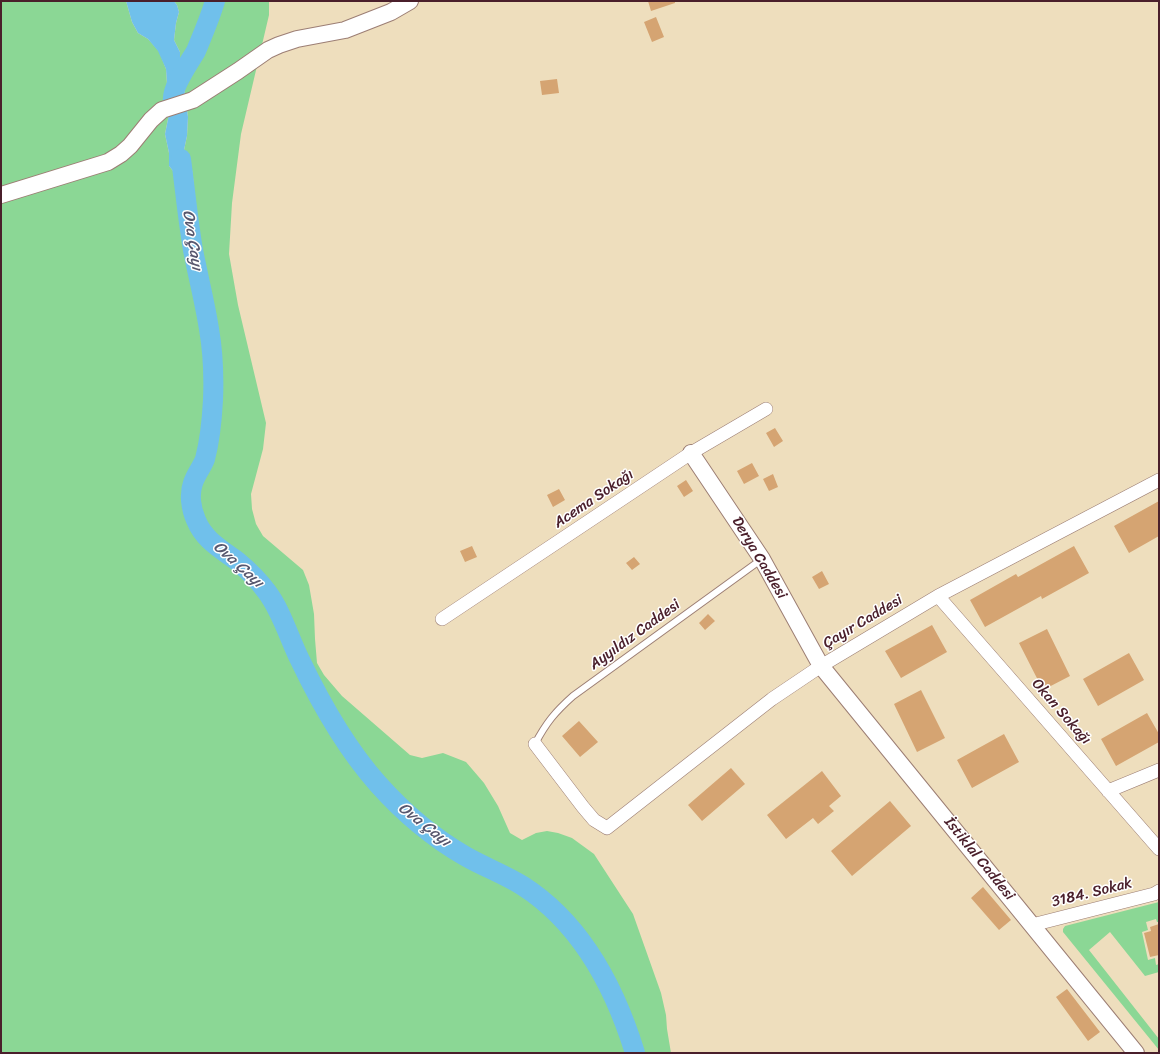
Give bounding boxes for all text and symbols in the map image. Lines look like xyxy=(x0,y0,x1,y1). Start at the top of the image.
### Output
water label: Ova Çayı xyxy=(178,209,206,271)
street label: Acema Sokağı xyxy=(551,466,637,532)
street label: Derya Caddesi xyxy=(727,514,791,602)
water label: Ova Çayı xyxy=(209,538,267,592)
street label: Çayır Caddesi xyxy=(820,591,906,653)
street label: Ayyıldız Caddesi xyxy=(586,596,684,674)
street label: Okan Sokağı xyxy=(1027,675,1095,749)
water label: Ova Çayı xyxy=(394,799,454,851)
street label: İstiklal Caddesi xyxy=(940,814,1018,904)
street label: 3184. Sokak xyxy=(1050,874,1134,912)

